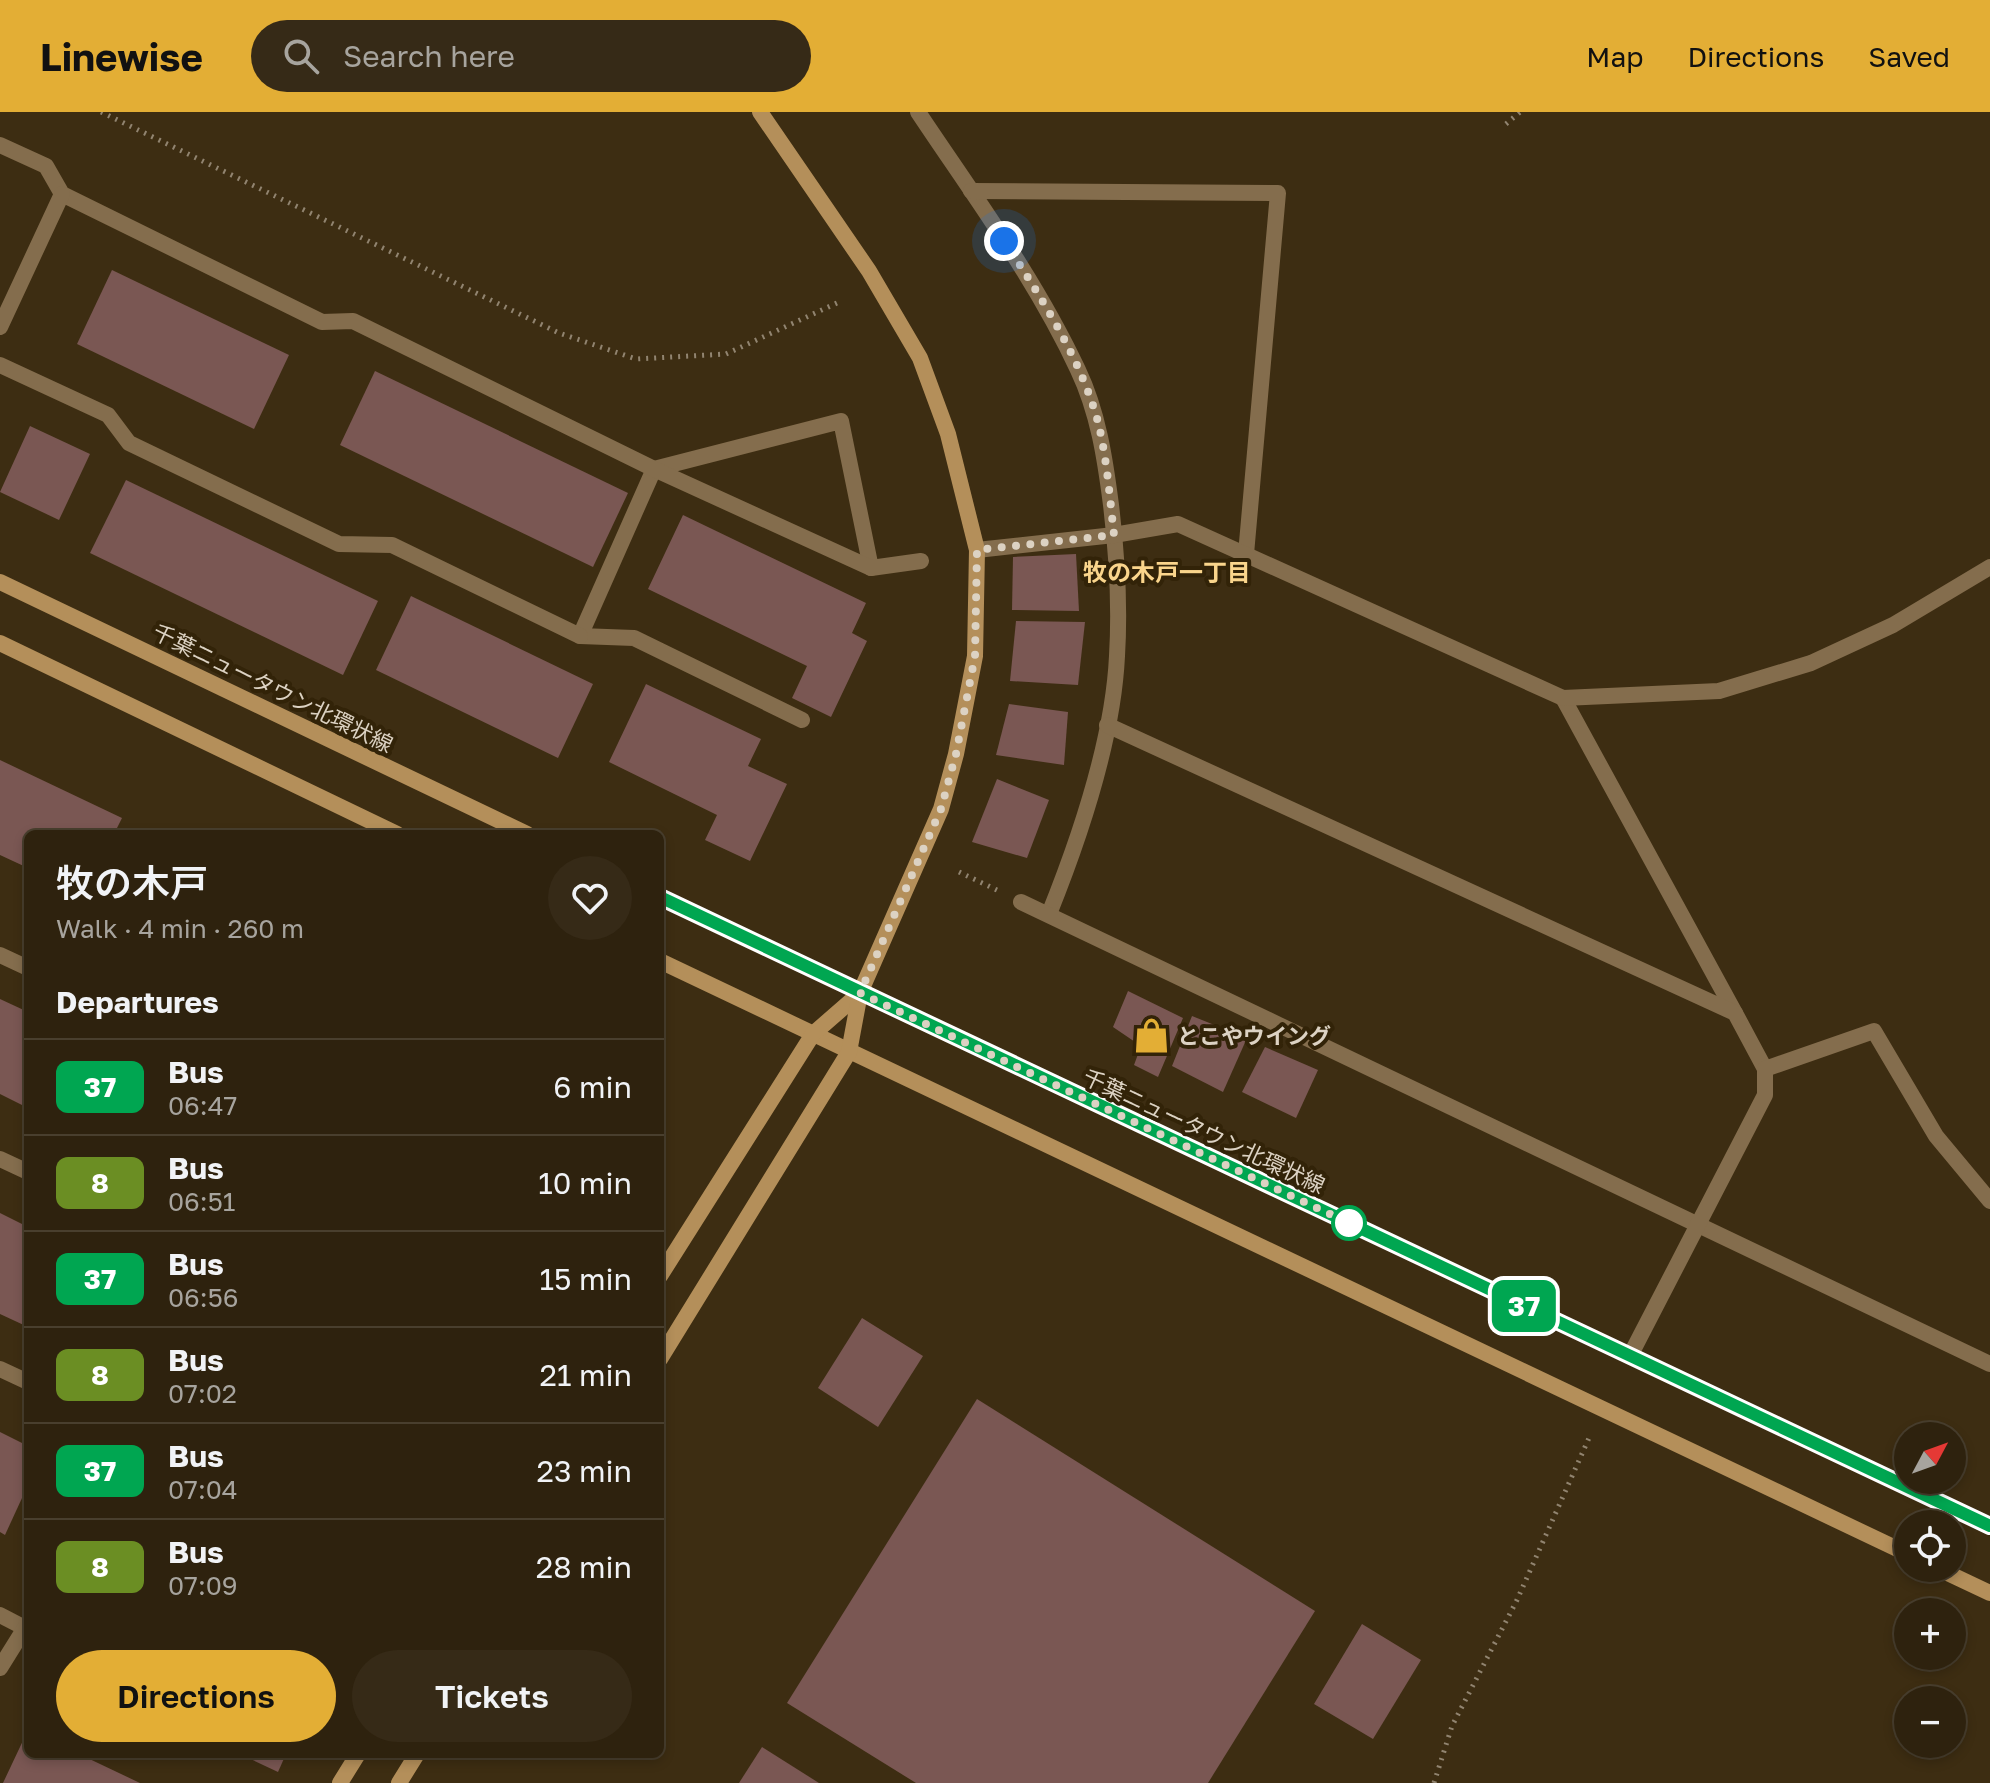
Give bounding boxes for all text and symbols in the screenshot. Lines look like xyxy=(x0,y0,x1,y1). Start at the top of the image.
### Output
search box xyxy=(251,20,811,92)
text: Linewise xyxy=(40,34,203,79)
icon: search xyxy=(279,34,323,78)
text: Search here xyxy=(343,38,515,74)
text: Map xyxy=(1586,40,1643,73)
text: Directions xyxy=(1687,40,1824,73)
text: Saved xyxy=(1868,40,1950,73)
your location xyxy=(984,221,1024,261)
district label: 牧の木戸一丁目 xyxy=(1083,557,1251,586)
street label: 千葉ニュータウン北環状線 xyxy=(149,618,398,758)
button: heart xyxy=(548,856,632,940)
text: 牧の木戸 xyxy=(56,860,208,905)
text: Walk · 4 min · 260 m xyxy=(56,913,304,944)
text: Departures xyxy=(56,984,219,1020)
shop icon: とこやウイング xyxy=(1132,1017,1170,1055)
place label: とこやウイング xyxy=(1177,1022,1331,1049)
text: Bus xyxy=(168,1054,224,1090)
street label: 千葉ニュータウン北環状線 xyxy=(1079,1063,1330,1199)
text: 6 min xyxy=(553,1069,632,1105)
text: 37 xyxy=(84,1070,116,1103)
text: 06:47 xyxy=(168,1090,237,1121)
text: Bus xyxy=(168,1150,224,1186)
text: 10 min xyxy=(538,1165,632,1201)
text: 8 xyxy=(91,1166,109,1199)
text: 06:51 xyxy=(168,1186,235,1217)
unlabelled marker xyxy=(1332,1206,1366,1240)
text: Bus xyxy=(168,1246,224,1282)
text: 15 min xyxy=(540,1261,632,1297)
text: 37 xyxy=(84,1262,116,1295)
line badge: 37 xyxy=(1488,1280,1560,1332)
text: 06:56 xyxy=(168,1282,238,1313)
text: 37 xyxy=(1508,1289,1540,1322)
text: Bus xyxy=(168,1342,224,1378)
text: 21 min xyxy=(540,1357,632,1393)
text: 8 xyxy=(91,1358,109,1391)
text: 07:02 xyxy=(168,1378,237,1409)
north arrow xyxy=(1894,1422,1966,1494)
map controls xyxy=(1894,1422,1966,1758)
text: Bus xyxy=(168,1438,224,1474)
text: 23 min xyxy=(537,1453,632,1489)
text: 37 xyxy=(84,1454,116,1487)
text: 07:04 xyxy=(168,1474,238,1505)
button: locate xyxy=(1894,1510,1966,1582)
text: Bus xyxy=(168,1534,224,1570)
text: 28 min xyxy=(536,1549,632,1585)
text: 8 xyxy=(91,1550,109,1583)
text: 07:09 xyxy=(168,1570,238,1601)
button: + xyxy=(1894,1598,1966,1670)
button: Directions xyxy=(56,1650,336,1742)
button: Tickets xyxy=(352,1650,632,1742)
button: − xyxy=(1894,1686,1966,1758)

